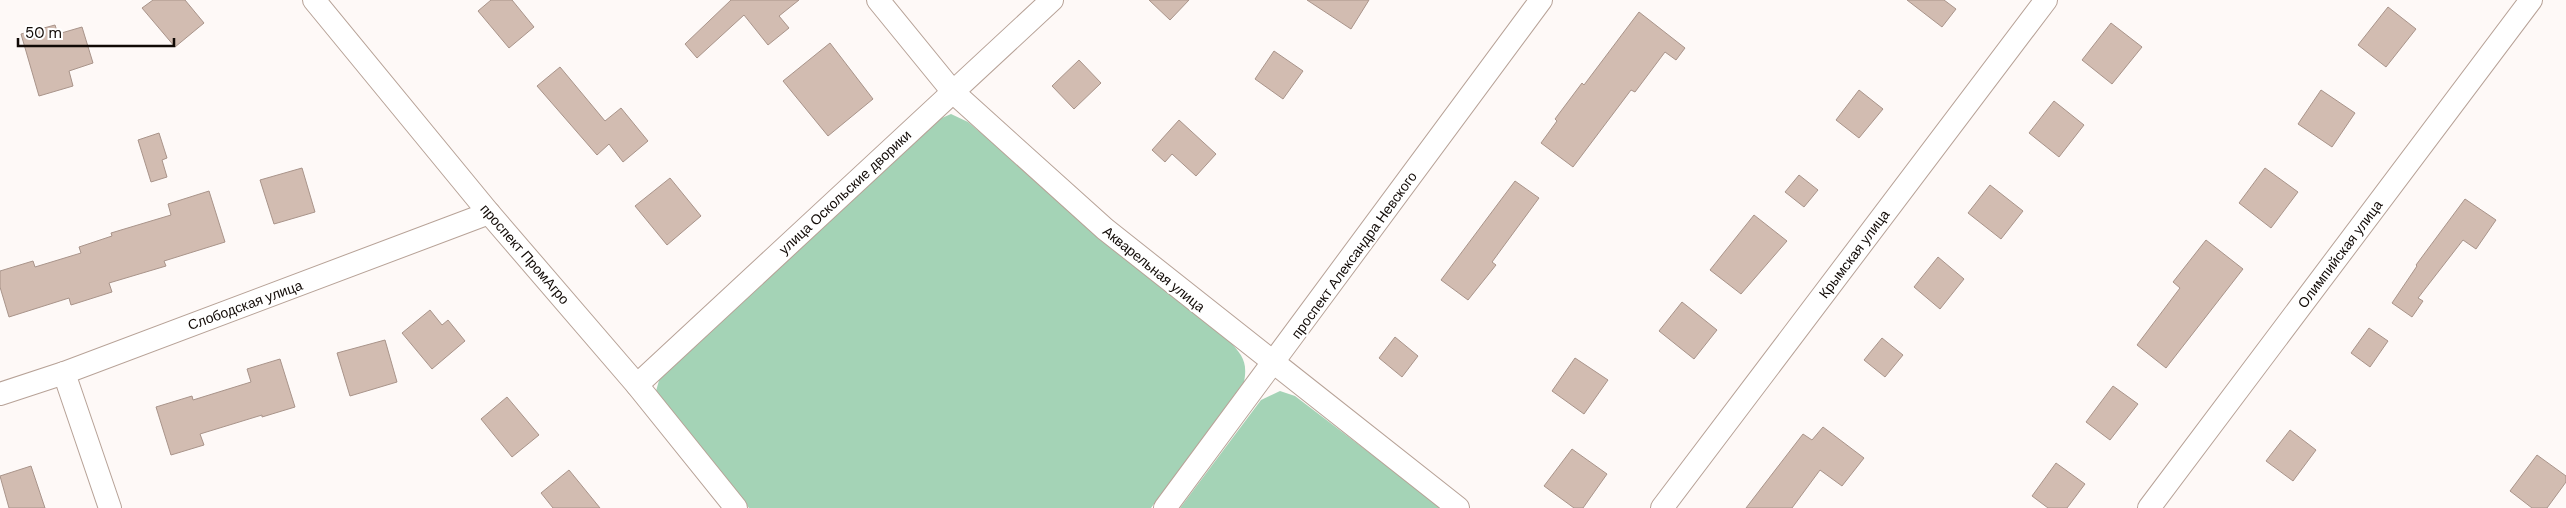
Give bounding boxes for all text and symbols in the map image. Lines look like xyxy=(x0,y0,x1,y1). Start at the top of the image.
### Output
scale bar xyxy=(18,15,174,47)
text: 50 m xyxy=(25,23,62,43)
street label: улица Оскольские дворики xyxy=(775,126,915,258)
street label: проспект Александра Невского xyxy=(1287,168,1421,342)
street label: Олимпийская улица xyxy=(2294,196,2387,312)
street label: проспект ПромАгро xyxy=(476,200,574,308)
street label: Крымская улица xyxy=(1815,206,1893,302)
street label: Акварельная улица xyxy=(1099,222,1209,316)
street label: Слободская улица xyxy=(185,276,305,334)

